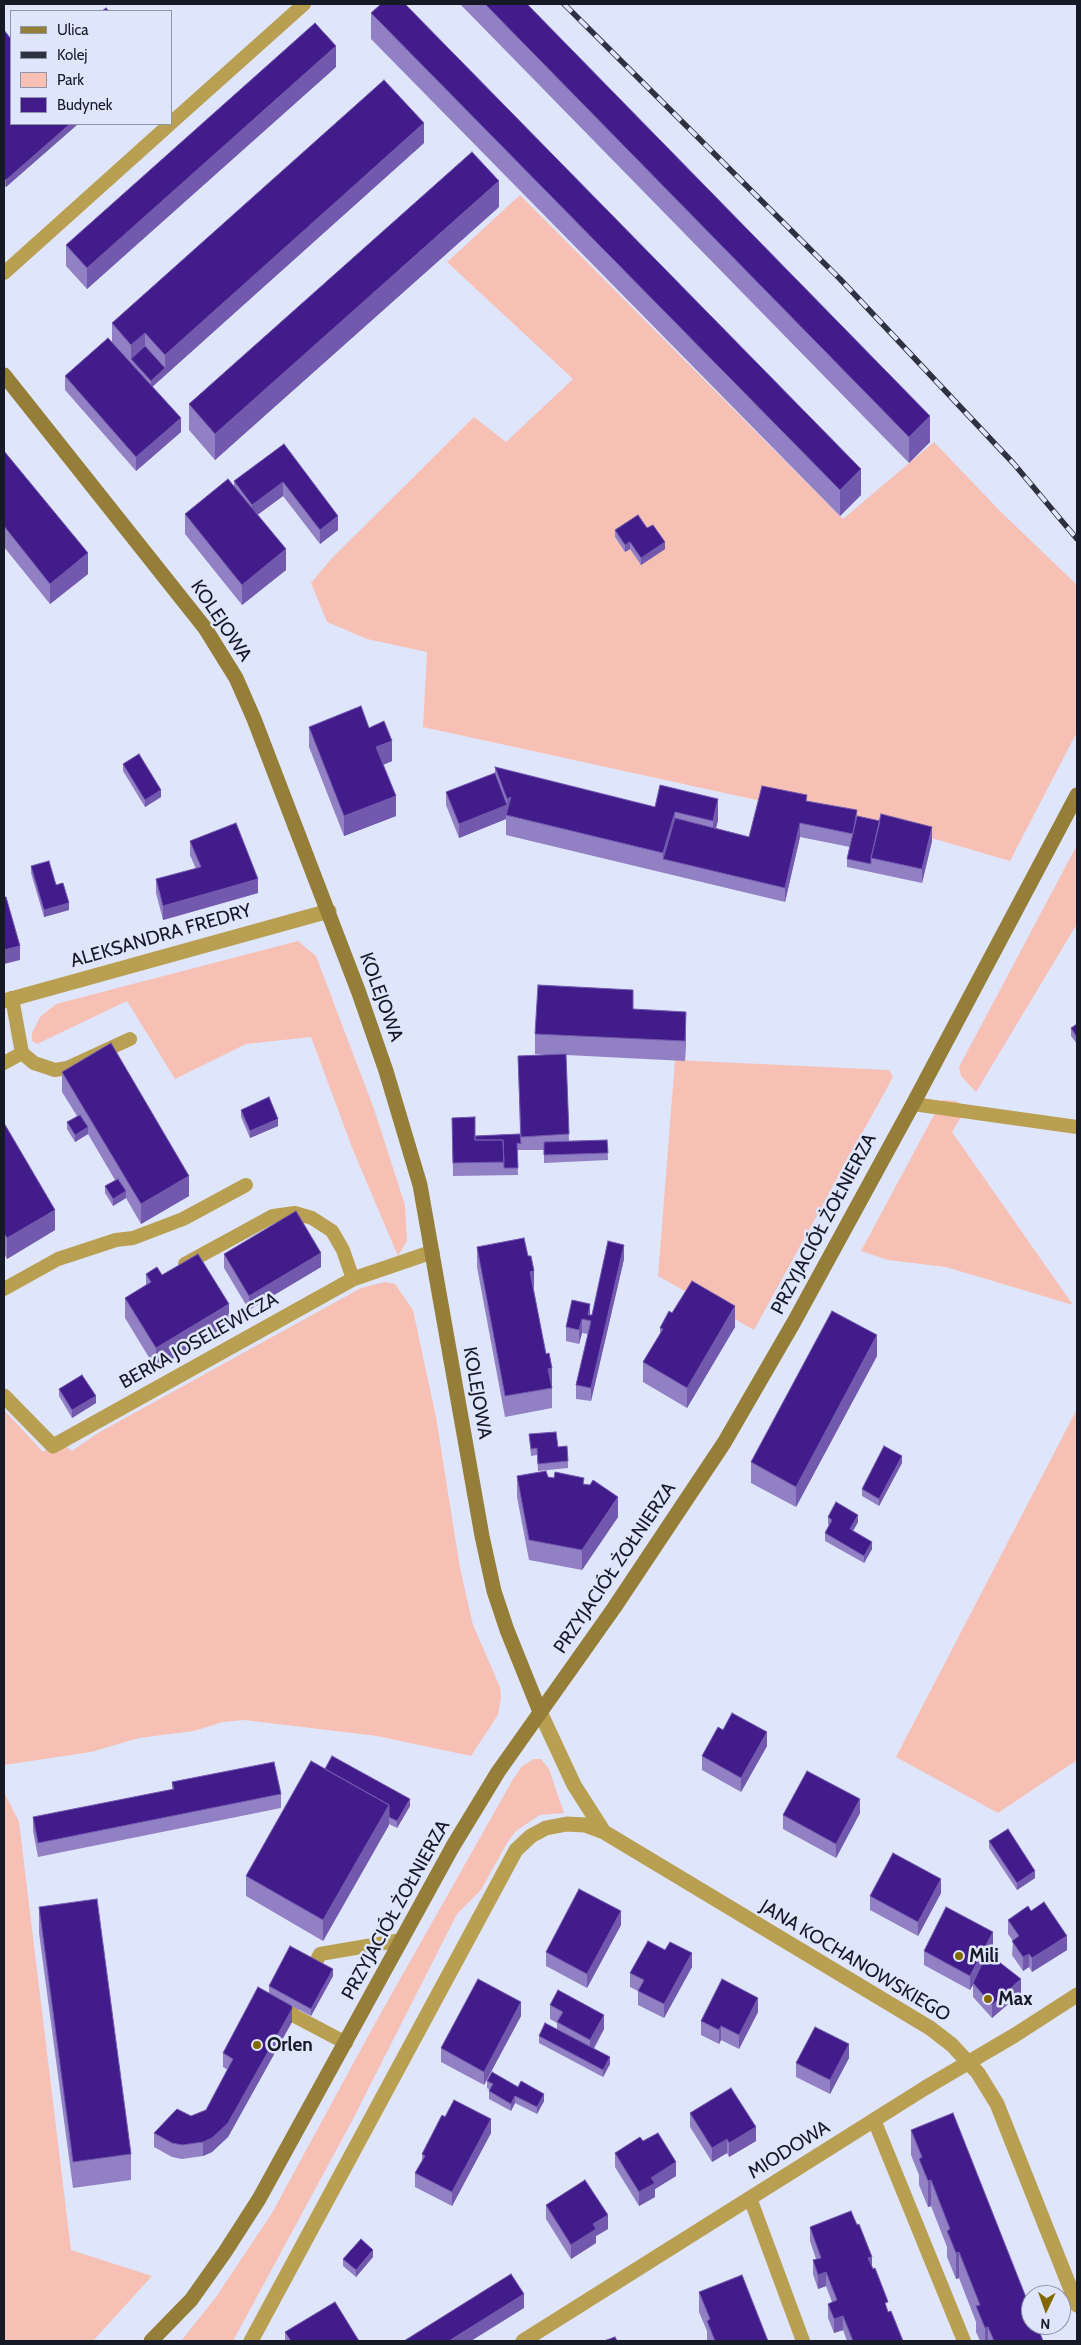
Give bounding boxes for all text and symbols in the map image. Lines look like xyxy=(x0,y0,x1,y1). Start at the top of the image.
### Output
legend xyxy=(10,10,172,125)
text: Ulica xyxy=(57,21,88,39)
text: Kolej xyxy=(57,46,88,64)
text: Park xyxy=(57,71,84,89)
text: Budynek xyxy=(57,96,112,114)
street label: KOLEJOWA xyxy=(185,576,257,666)
street label: ALEKSANDRA FREDRY xyxy=(68,899,254,973)
street label: KOLEJOWA xyxy=(354,949,408,1045)
street label: PRZYJACIÓŁ ŻOŁNIERZA xyxy=(767,1130,881,1318)
street label: BERKA JOSELEWICZA xyxy=(116,1288,282,1394)
street label: KOLEJOWA xyxy=(458,1345,496,1441)
street label: PRZYJACIÓŁ ŻOŁNIERZA xyxy=(549,1478,681,1658)
street label: PRZYJACIÓŁ ŻOŁNIERZA xyxy=(337,1816,455,2004)
street label: JANA KOCHANOWSKIEGO xyxy=(756,1895,954,2027)
place label: Mili xyxy=(969,1945,999,1967)
marker: Mili xyxy=(953,1950,965,1962)
place label: Max xyxy=(998,1988,1033,2010)
marker: Max xyxy=(982,1993,994,2005)
place label: Orlen xyxy=(267,2034,313,2056)
marker: Orlen xyxy=(251,2039,263,2051)
street label: MIODOWA xyxy=(744,2116,834,2184)
north arrow xyxy=(1021,2285,1071,2335)
text: N xyxy=(1040,2315,1051,2333)

